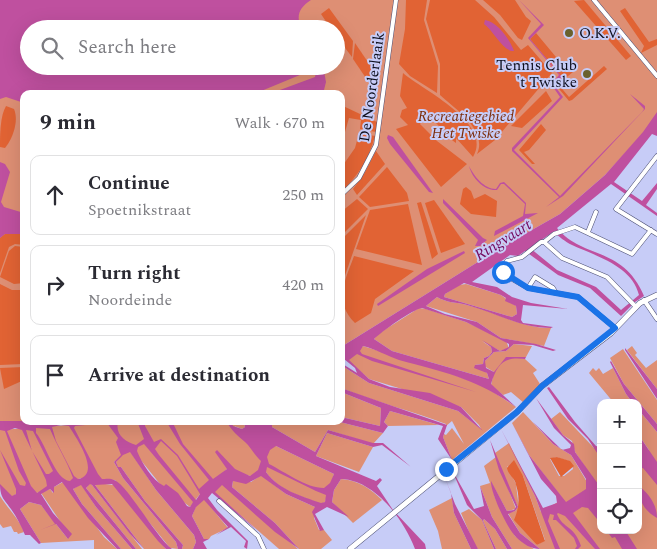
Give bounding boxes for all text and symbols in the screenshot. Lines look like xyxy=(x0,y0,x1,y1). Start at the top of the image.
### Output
search box xyxy=(20,20,345,75)
place label: O.K.V. xyxy=(579,22,621,45)
marker: O.K.V. xyxy=(563,27,575,39)
street label: De Noorderlaaik xyxy=(353,31,391,143)
text: Search here xyxy=(78,33,177,62)
icon: search xyxy=(38,34,66,62)
place label: Tennis Club 't Twiske xyxy=(496,54,577,94)
marker: Tennis Club 't Twiske xyxy=(581,68,593,80)
park label: Recreatiegebied Het Twiske xyxy=(418,105,514,145)
text: 9 min xyxy=(40,107,96,139)
text: Walk · 670 m xyxy=(234,111,325,135)
text: Continue xyxy=(88,169,170,198)
icon: ahead xyxy=(41,181,69,209)
text: 250 m xyxy=(282,183,324,207)
text: Spoetnikstraat xyxy=(88,198,191,222)
water label: Ringvaart xyxy=(470,213,537,267)
text: Turn right xyxy=(88,259,181,288)
route start xyxy=(492,261,515,284)
icon: right xyxy=(41,271,69,299)
text: 420 m xyxy=(282,273,324,297)
text: Noordeinde xyxy=(88,288,172,312)
icon: arrive xyxy=(41,361,69,389)
text: Arrive at destination xyxy=(88,361,270,390)
map controls xyxy=(597,399,642,534)
button: + xyxy=(597,399,642,444)
button: − xyxy=(597,444,642,489)
route end xyxy=(435,458,458,481)
button: locate xyxy=(597,489,642,534)

